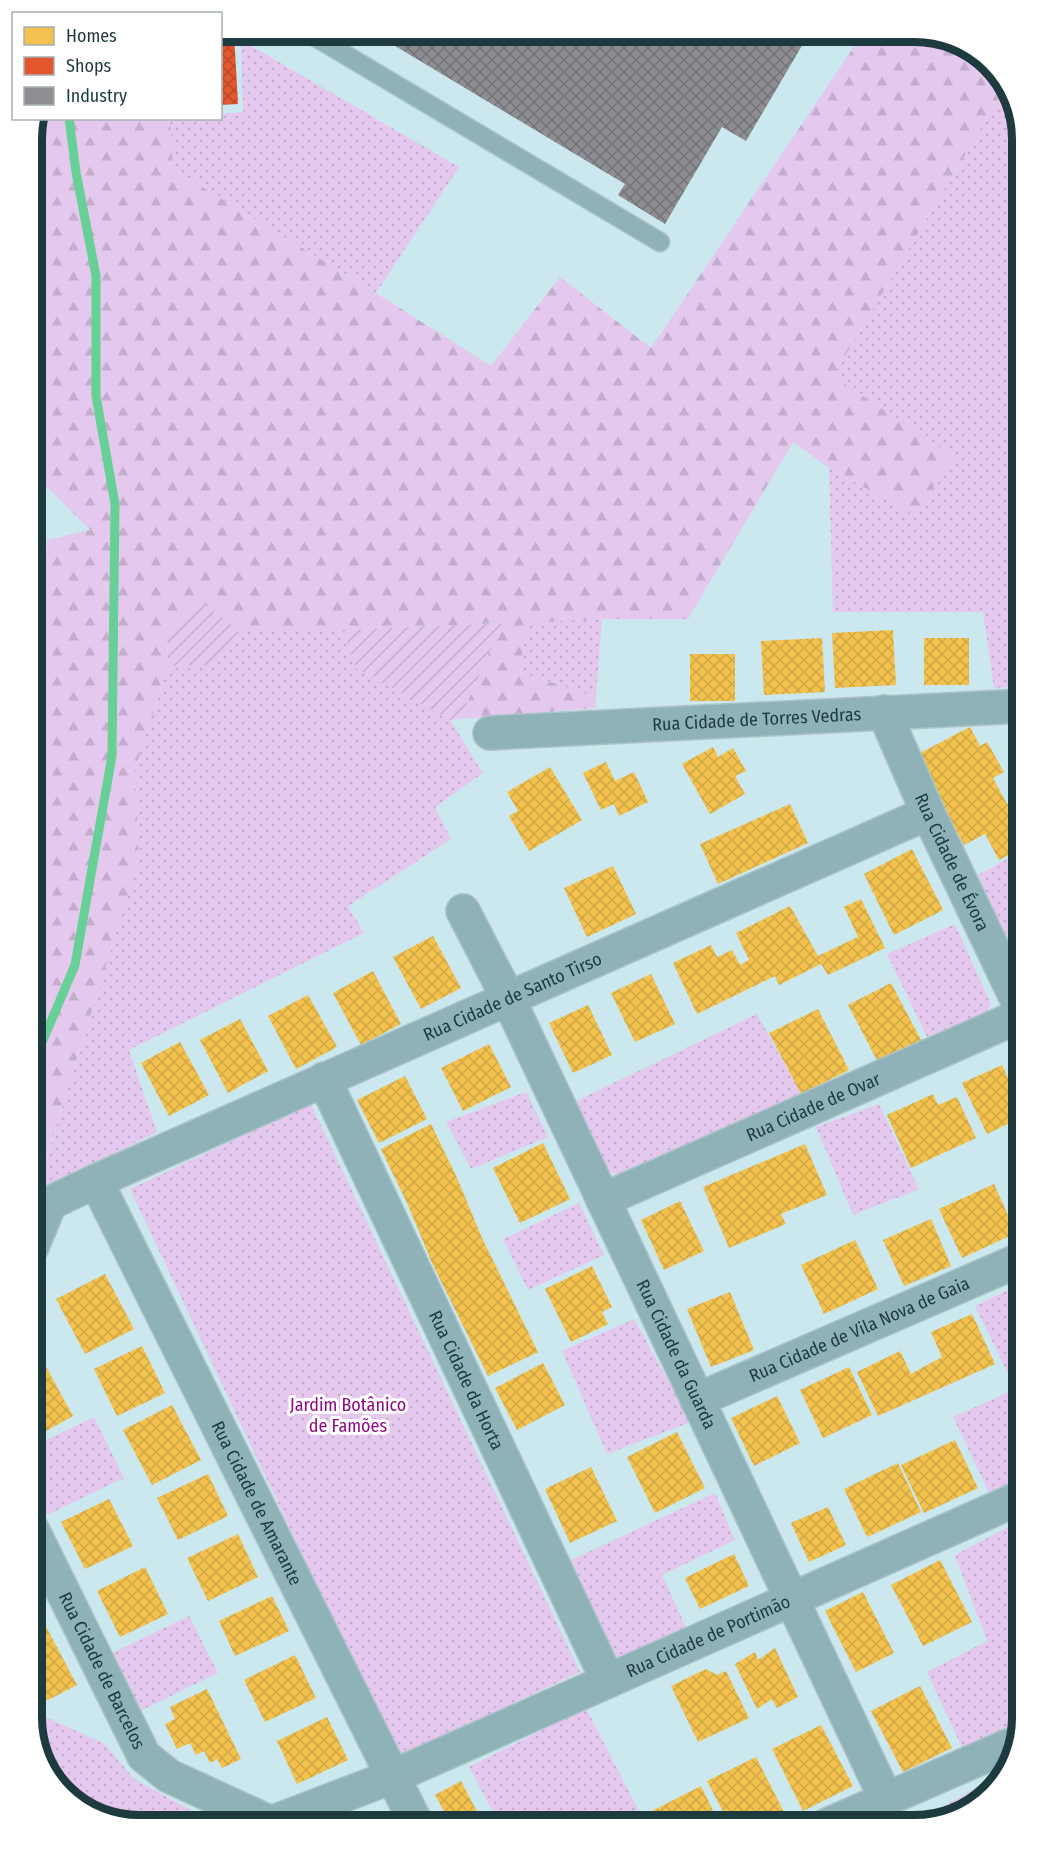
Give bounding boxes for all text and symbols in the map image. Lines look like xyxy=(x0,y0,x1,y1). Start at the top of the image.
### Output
legend xyxy=(12,12,222,120)
text: Homes xyxy=(66,25,117,47)
text: Shops xyxy=(66,55,111,77)
text: Industry xyxy=(66,85,127,107)
street label: Rua Cidade de Torres Vedras xyxy=(652,703,862,736)
street label: Rua Cidade de Évora xyxy=(910,790,994,935)
street label: Rua Cidade de Santo Tirso xyxy=(420,948,605,1046)
street label: Rua Cidade de Ovar xyxy=(743,1068,884,1146)
street label: Rua Cidade de Vila Nova de Gaia xyxy=(746,1272,973,1387)
street label: Rua Cidade da Guarda xyxy=(631,1276,721,1433)
street label: Rua Cidade da Horta xyxy=(424,1307,508,1453)
park label: Jardim Botânico de Famões xyxy=(290,1394,406,1437)
street label: Rua Cidade de Amarante xyxy=(206,1417,307,1589)
street label: Rua Cidade de Barcelos xyxy=(54,1588,150,1753)
street label: Rua Cidade de Portimão xyxy=(623,1590,794,1682)

